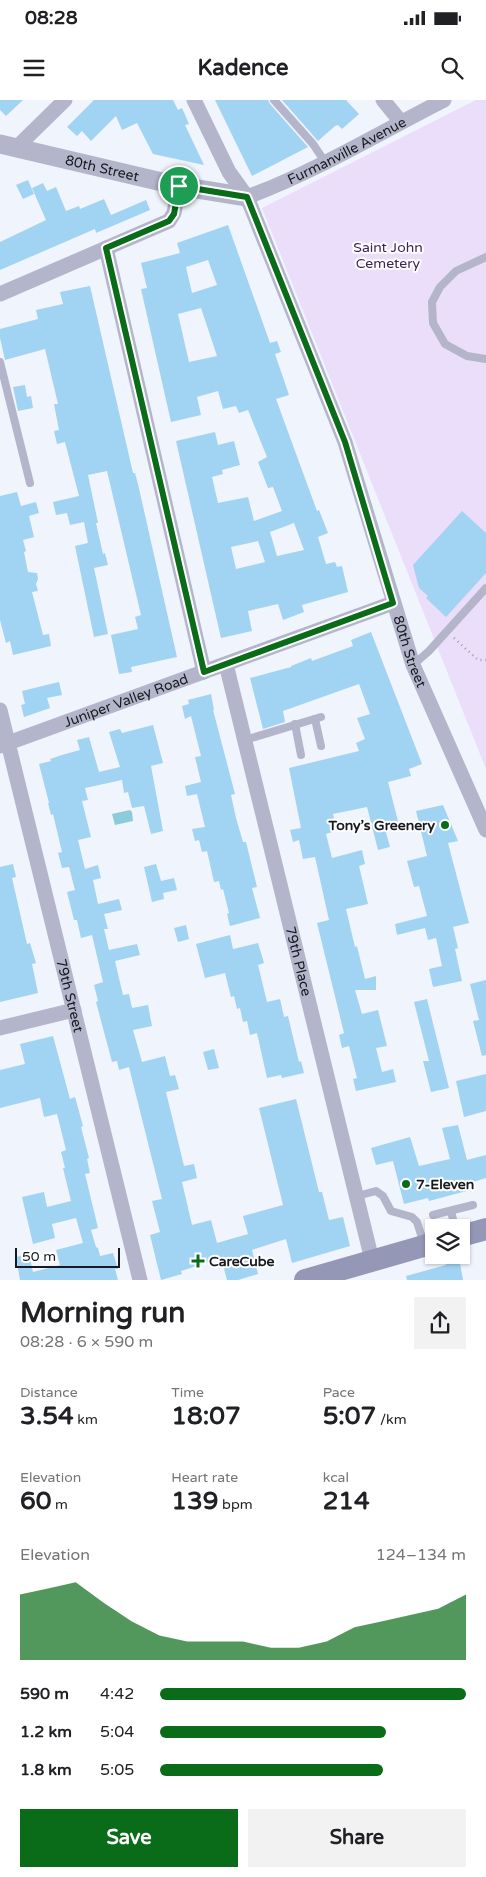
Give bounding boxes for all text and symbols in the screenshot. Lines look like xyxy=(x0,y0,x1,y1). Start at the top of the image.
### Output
text: 08:28 xyxy=(25,7,78,29)
icon: menu xyxy=(20,54,48,82)
icon: search xyxy=(438,54,466,82)
text: Kadence xyxy=(198,55,288,81)
street label: Furmanville Avenue xyxy=(285,113,409,188)
street label: 80th Street xyxy=(64,151,141,185)
pin xyxy=(158,165,200,207)
icon: arrive xyxy=(165,172,193,200)
park label: Saint John Cemetery xyxy=(353,239,423,272)
street label: 80th Street xyxy=(390,613,431,691)
street label: Juniper Valley Road xyxy=(61,670,190,731)
place label: Tony’s Greenery xyxy=(328,817,435,834)
marker: Tony’s Greenery xyxy=(439,819,451,831)
street label: 79th Place xyxy=(282,925,316,998)
street label: 79th Street xyxy=(53,957,88,1035)
place label: 7-Eleven xyxy=(416,1176,474,1193)
marker: 7-Eleven xyxy=(400,1178,412,1190)
map controls xyxy=(425,1219,470,1264)
button: layers xyxy=(425,1219,470,1264)
scale bar xyxy=(15,1244,120,1268)
text: 50 m xyxy=(22,1248,56,1265)
place label: CareCube xyxy=(209,1253,275,1270)
marker: CareCube xyxy=(191,1254,205,1268)
text: Morning run xyxy=(20,1296,185,1330)
button: share xyxy=(414,1297,466,1349)
text: 08:28 · 6 × 590 m xyxy=(20,1332,153,1352)
text: Distance xyxy=(20,1384,78,1401)
text: Time xyxy=(171,1384,204,1401)
text: Pace xyxy=(323,1384,355,1401)
text: 3.54 xyxy=(20,1401,74,1431)
text: 18:07 xyxy=(171,1401,241,1431)
text: 5:07 xyxy=(323,1401,376,1431)
text: km xyxy=(74,1411,98,1428)
text: /km xyxy=(376,1411,407,1428)
text: Elevation xyxy=(20,1469,81,1486)
text: Heart rate xyxy=(171,1469,238,1486)
text: kcal xyxy=(323,1469,349,1486)
text: 60 xyxy=(20,1486,51,1516)
text: 139 xyxy=(171,1486,218,1516)
text: 214 xyxy=(323,1486,370,1516)
text: m xyxy=(51,1496,68,1513)
text: bpm xyxy=(218,1496,253,1513)
text: Elevation xyxy=(20,1545,90,1565)
text: 124–134 m xyxy=(376,1545,466,1565)
text: 590 m xyxy=(20,1684,69,1704)
text: 4:42 xyxy=(100,1684,134,1704)
text: 1.2 km xyxy=(20,1722,72,1742)
text: 5:04 xyxy=(100,1722,134,1742)
text: 1.8 km xyxy=(20,1760,72,1780)
text: 5:05 xyxy=(100,1760,134,1780)
button: Save xyxy=(20,1809,238,1867)
button: Share xyxy=(248,1809,466,1867)

